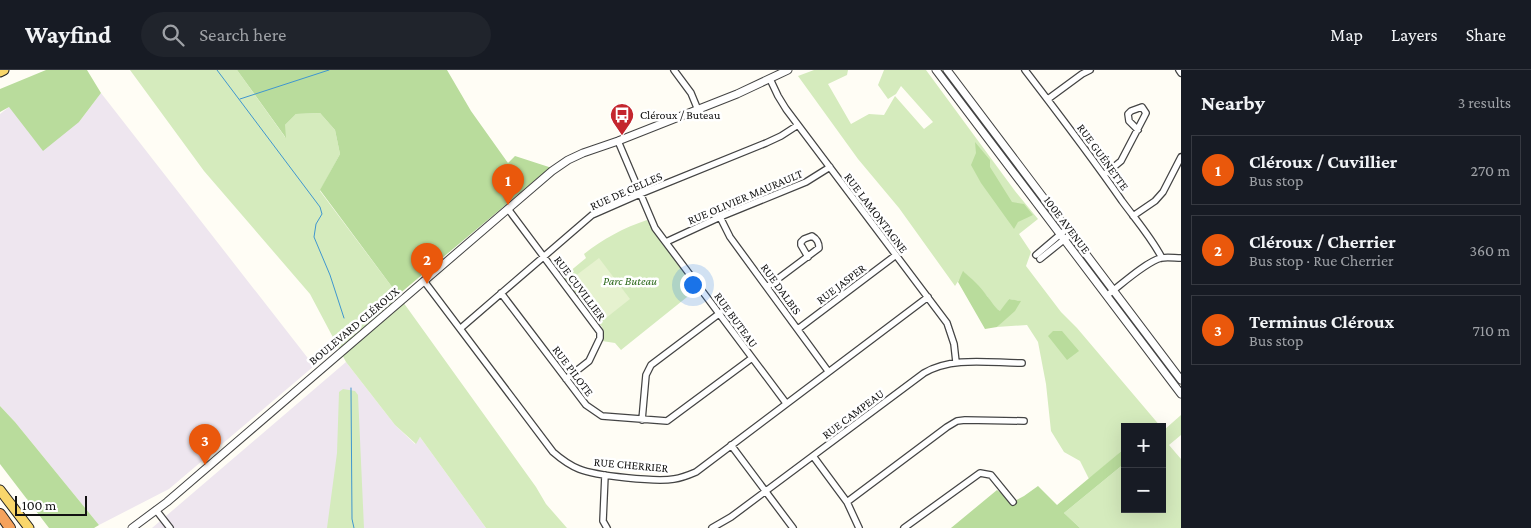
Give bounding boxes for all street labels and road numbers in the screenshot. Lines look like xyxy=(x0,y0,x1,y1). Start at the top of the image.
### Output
street label: RUE GUÉNETTE xyxy=(1074,121,1132,193)
street label: RUE OLIVIER MAURAULT xyxy=(685,166,805,228)
street label: RUE DE CELLES xyxy=(588,169,665,213)
street label: RUE LAMONTAGNE xyxy=(841,170,911,256)
street label: 100E AVENUE xyxy=(1041,193,1093,257)
street label: RUE CUVILLIER xyxy=(551,253,609,323)
street label: RUE DALBIS xyxy=(758,261,804,318)
street label: RUE JASPER xyxy=(814,261,869,307)
street label: BOULEVARD CLÉROUX xyxy=(306,284,402,368)
street label: RUE BUTEAU xyxy=(711,290,761,351)
street label: RUE PILOTE xyxy=(549,343,597,399)
street label: RUE CAMPEAU xyxy=(819,386,887,442)
street label: RUE CHERRIER xyxy=(593,455,669,475)

